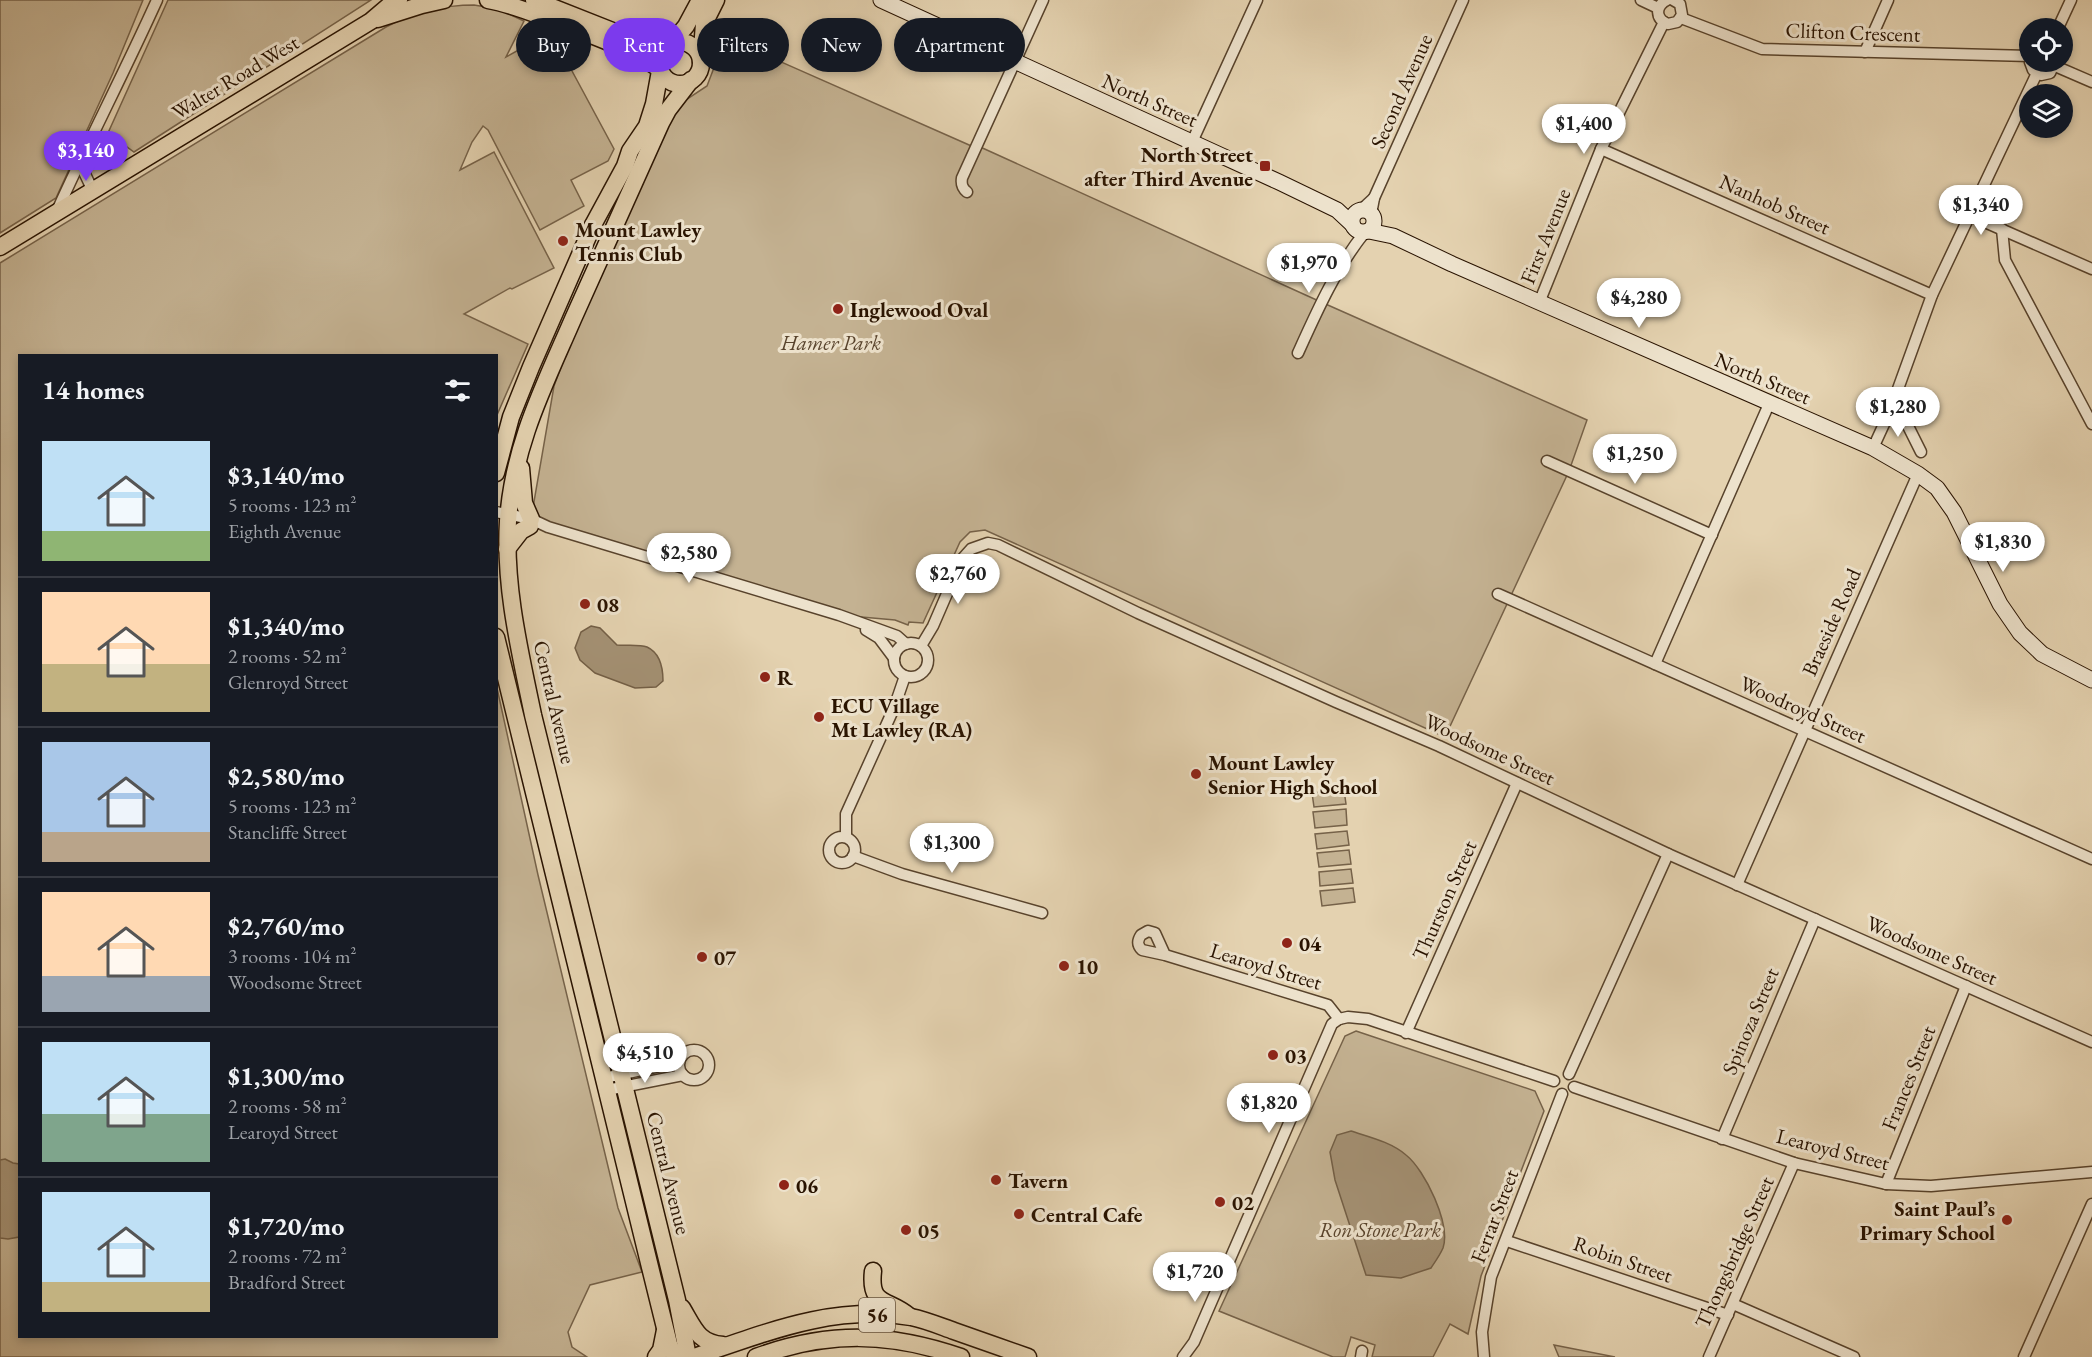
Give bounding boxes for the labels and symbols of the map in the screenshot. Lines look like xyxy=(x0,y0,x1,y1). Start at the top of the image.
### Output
street label: Clifton Crescent xyxy=(1785,16,1921,48)
street label: Walter Road West xyxy=(167,28,304,126)
street label: Second Avenue xyxy=(1364,30,1438,152)
street label: North Street xyxy=(1098,67,1202,133)
pin: $1,400 xyxy=(1535,104,1633,155)
pin: $3,140 xyxy=(37,131,135,182)
place label: North Street after Third Avenue xyxy=(1084,141,1253,192)
marker: North Street after Third Avenue xyxy=(1258,159,1272,173)
street label: Nanhob Street xyxy=(1715,168,1835,241)
street label: First Avenue xyxy=(1514,184,1576,288)
pin: $1,340 xyxy=(1932,185,2030,236)
place label: Mount Lawley Tennis Club xyxy=(575,216,702,267)
marker: Mount Lawley Tennis Club xyxy=(556,234,570,248)
pin: $1,970 xyxy=(1260,243,1358,294)
pin: $4,280 xyxy=(1590,278,1688,329)
place label: Inglewood Oval xyxy=(850,296,988,323)
marker: Inglewood Oval xyxy=(831,302,845,316)
park label: Hamer Park xyxy=(780,329,881,356)
street label: North Street xyxy=(1711,346,1815,410)
pin: $1,280 xyxy=(1849,387,1947,438)
pin: $1,250 xyxy=(1586,434,1684,485)
pin: $1,830 xyxy=(1954,522,2052,573)
pin: $2,580 xyxy=(640,533,738,584)
pin: $2,760 xyxy=(909,554,1007,605)
street label: Braeside Road xyxy=(1795,564,1867,680)
place label: 08 xyxy=(597,591,619,618)
marker: 08 xyxy=(578,597,592,611)
street label: Central Avenue xyxy=(528,638,582,766)
place label: R xyxy=(777,664,794,691)
street label: Woodroyd Street xyxy=(1736,669,1871,749)
marker: R xyxy=(758,670,772,684)
place label: ECU Village Mt Lawley (RA) xyxy=(831,692,972,743)
street label: Woodsome Street xyxy=(1421,707,1560,791)
marker: ECU Village Mt Lawley (RA) xyxy=(812,710,826,724)
place label: Mount Lawley Senior High School xyxy=(1208,749,1378,800)
marker: Mount Lawley Senior High School xyxy=(1189,767,1203,781)
pin: $1,300 xyxy=(903,823,1001,874)
street label: Thurston Street xyxy=(1406,836,1483,964)
street label: Woodsome Street xyxy=(1862,909,2002,991)
place label: 04 xyxy=(1299,930,1322,957)
street label: Learoyd Street xyxy=(1207,936,1325,996)
marker: 04 xyxy=(1280,936,1294,950)
place label: 07 xyxy=(714,944,737,971)
marker: 07 xyxy=(695,950,709,964)
place label: 10 xyxy=(1076,953,1098,980)
marker: 10 xyxy=(1057,959,1071,973)
street label: Spinoza Street xyxy=(1715,963,1785,1079)
street label: Frances Street xyxy=(1875,1021,1941,1134)
pin: $4,510 xyxy=(596,1033,694,1084)
place label: 03 xyxy=(1285,1042,1307,1069)
marker: 03 xyxy=(1266,1048,1280,1062)
pin: $1,820 xyxy=(1220,1083,1318,1134)
street label: Central Avenue xyxy=(641,1109,697,1237)
street label: Learoyd Street xyxy=(1774,1122,1893,1176)
street label: Ferrar Street xyxy=(1464,1165,1524,1267)
place label: Tavern xyxy=(1008,1167,1068,1194)
street label: Thongsbridge Street xyxy=(1688,1171,1780,1332)
place label: 06 xyxy=(796,1172,818,1199)
marker: Tavern xyxy=(989,1173,1003,1187)
marker: 06 xyxy=(777,1178,791,1192)
place label: 02 xyxy=(1232,1189,1254,1216)
marker: 02 xyxy=(1213,1195,1227,1209)
place label: Saint Paul’s Primary School xyxy=(1860,1195,1995,1246)
place label: Central Cafe xyxy=(1031,1201,1143,1228)
marker: Central Cafe xyxy=(1012,1207,1026,1221)
marker: Saint Paul’s Primary School xyxy=(2000,1213,2014,1227)
park label: Ron Stone Park xyxy=(1319,1216,1442,1243)
place label: 05 xyxy=(918,1217,940,1244)
marker: 05 xyxy=(899,1223,913,1237)
street label: Robin Street xyxy=(1570,1230,1676,1289)
pin: $1,720 xyxy=(1146,1252,1244,1303)
road number: 56 xyxy=(859,1298,895,1332)

